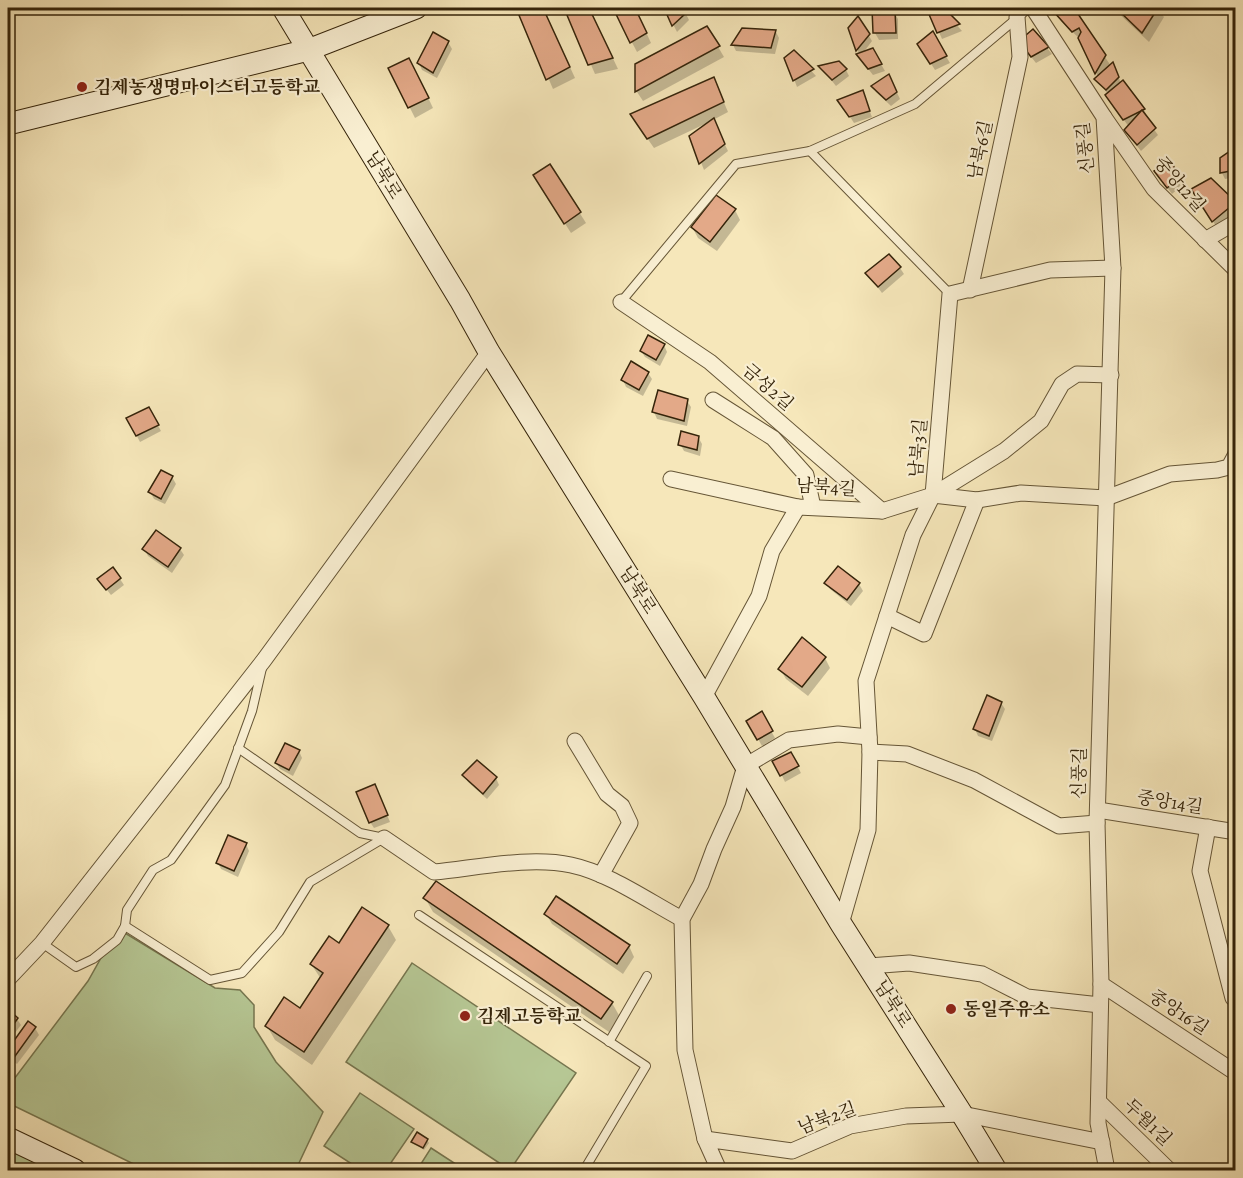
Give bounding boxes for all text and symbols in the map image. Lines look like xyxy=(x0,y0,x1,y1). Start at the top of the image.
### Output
place label: 김제농생명마이스터고등학교 xyxy=(94,75,321,99)
marker: 김제농생명마이스터고등학교 xyxy=(75,80,89,94)
street label: 남북6길 xyxy=(962,118,998,182)
street label: 신풍길 xyxy=(1070,121,1100,175)
street label: 남북로 xyxy=(360,146,408,204)
street label: 중앙12길 xyxy=(1149,151,1211,217)
street label: 금성2길 xyxy=(737,358,799,416)
street label: 남북3길 xyxy=(903,417,933,479)
street label: 남북4길 xyxy=(795,473,857,501)
street label: 남북로 xyxy=(614,562,662,618)
street label: 신풍길 xyxy=(1067,747,1091,799)
street label: 중앙14길 xyxy=(1135,785,1205,819)
street label: 남북로 xyxy=(869,976,917,1032)
street label: 중앙16길 xyxy=(1145,984,1213,1040)
place label: 동일주유소 xyxy=(963,997,1051,1021)
marker: 동일주유소 xyxy=(944,1002,958,1016)
place label: 김제고등학교 xyxy=(477,1004,582,1028)
marker: 김제고등학교 xyxy=(458,1009,472,1023)
street label: 두월1길 xyxy=(1119,1093,1177,1151)
street label: 남북2길 xyxy=(794,1096,860,1140)

